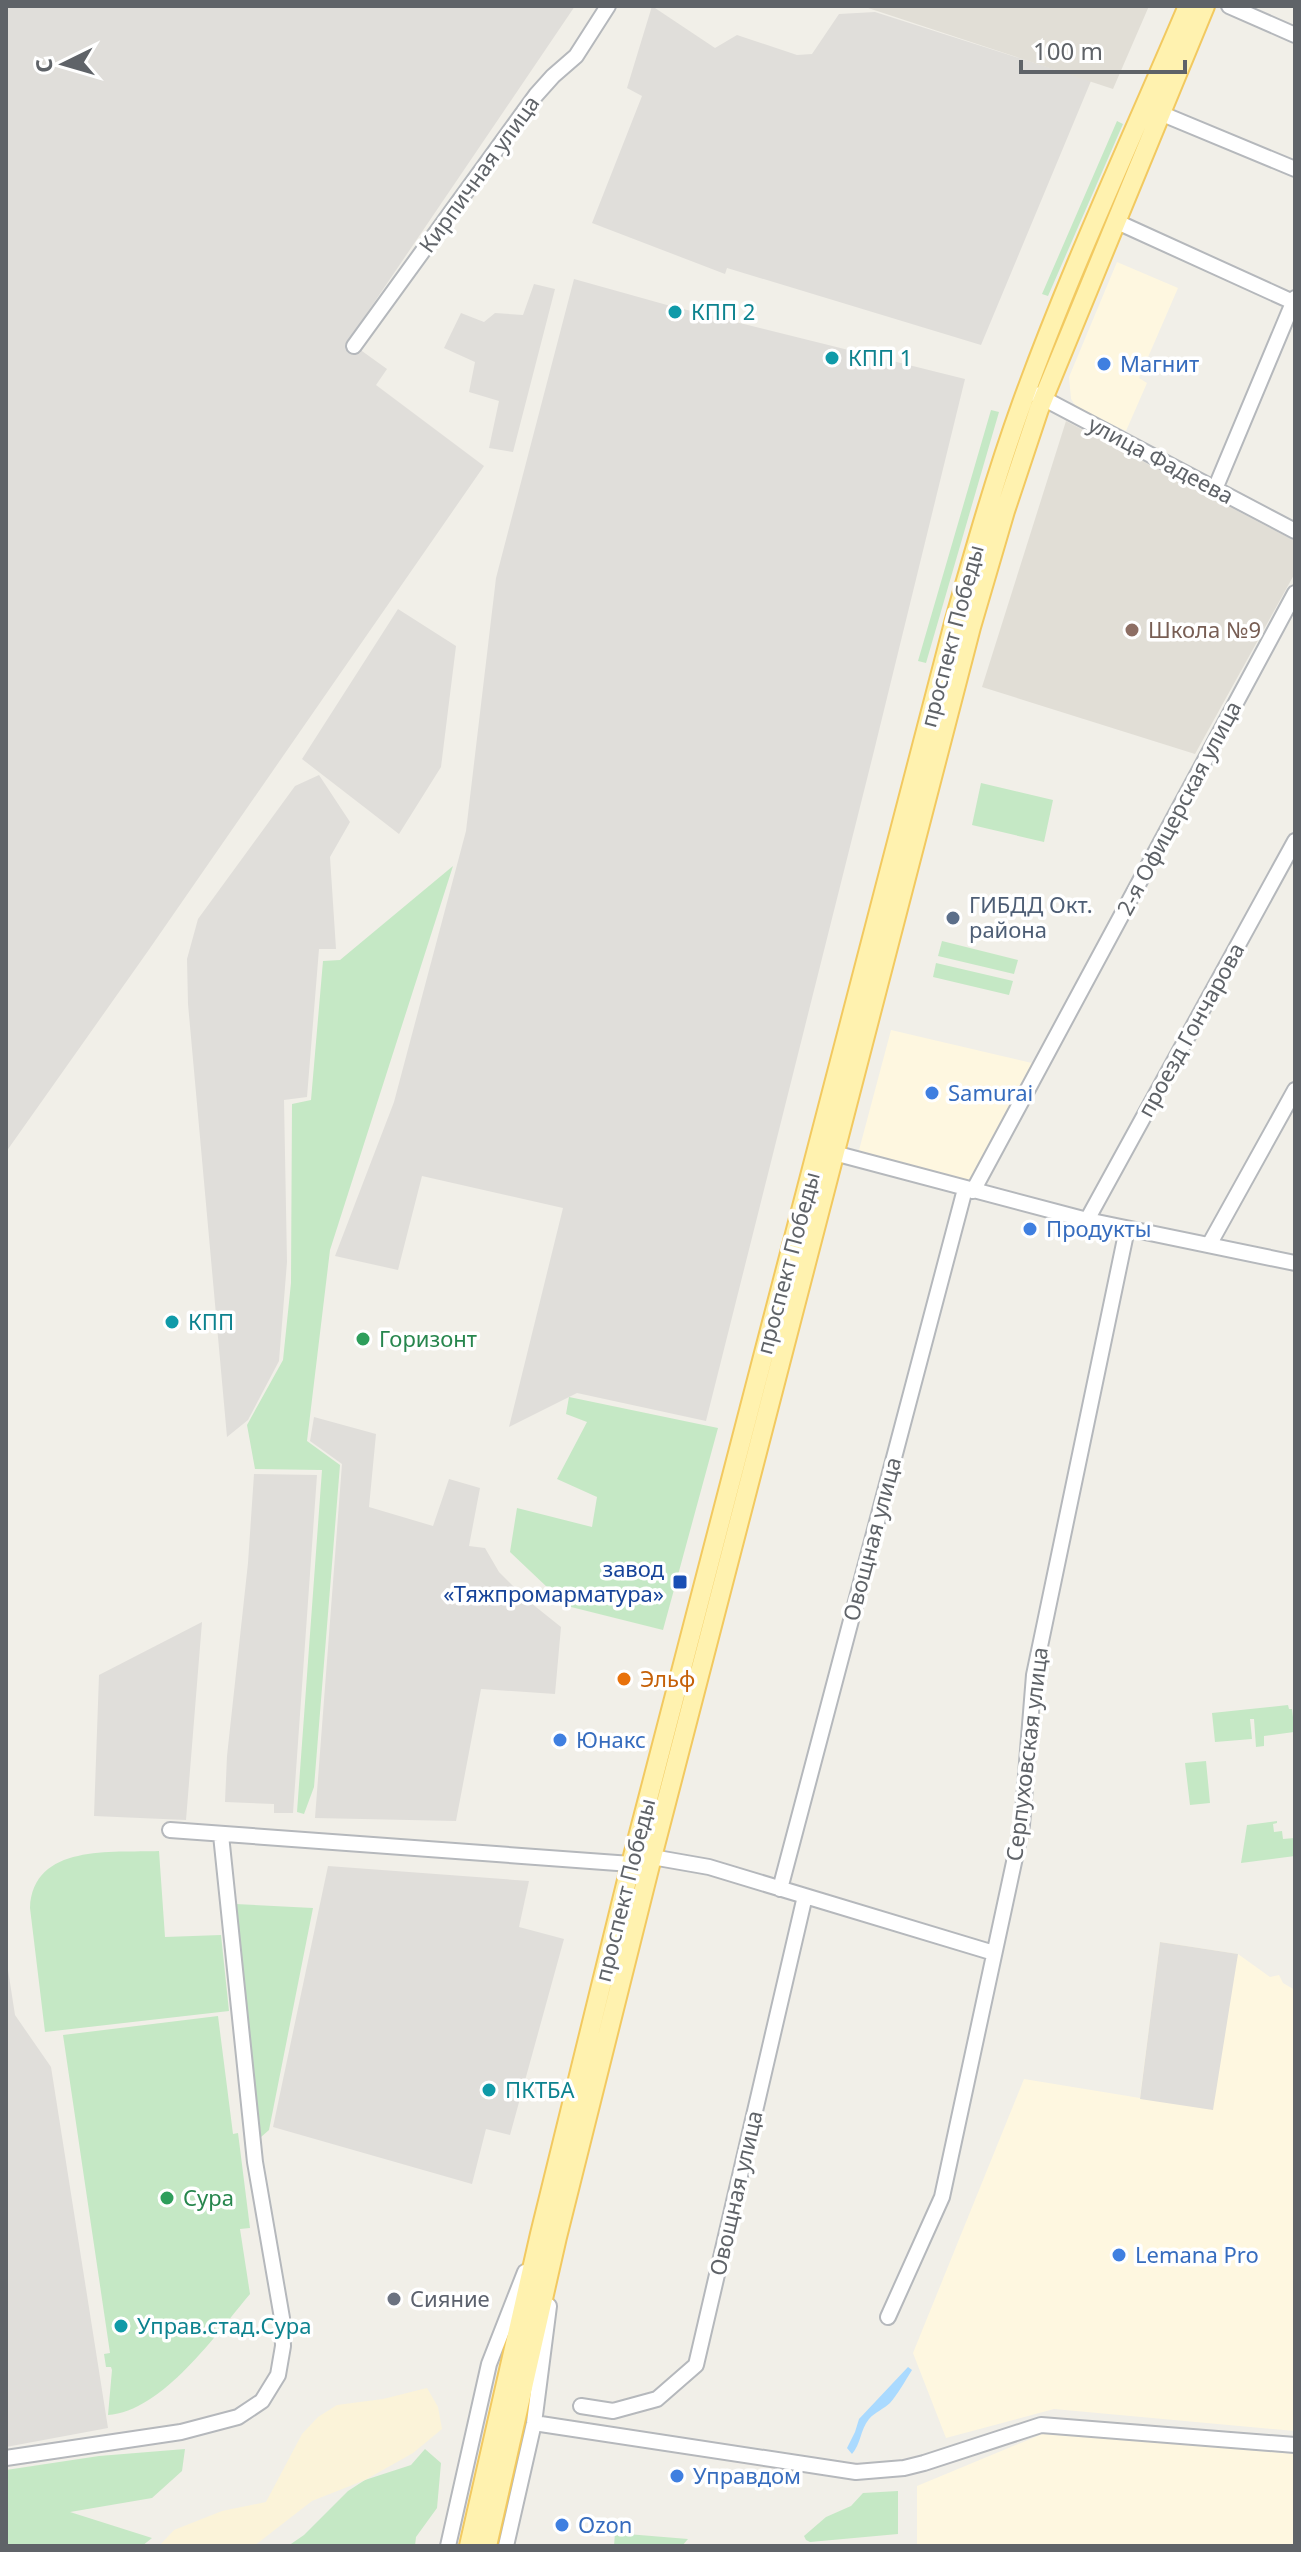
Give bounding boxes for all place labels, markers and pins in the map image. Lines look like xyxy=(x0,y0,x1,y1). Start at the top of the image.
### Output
place label: КПП 2 xyxy=(691,296,755,326)
marker: КПП 2 xyxy=(666,303,684,321)
place label: КПП 1 xyxy=(848,342,912,372)
place label: Магнит xyxy=(1120,348,1199,378)
marker: КПП 1 xyxy=(823,349,841,367)
marker: Магнит xyxy=(1095,355,1113,373)
place label: Школа №9 xyxy=(1148,614,1261,644)
marker: Школа №9 xyxy=(1123,621,1141,639)
place label: ГИБДД Окт. района xyxy=(969,889,1093,944)
marker: ГИБДД Окт. района xyxy=(944,909,962,927)
place label: Samurai xyxy=(948,1077,1033,1107)
marker: Samurai xyxy=(923,1084,941,1102)
place label: Продукты xyxy=(1046,1213,1152,1243)
marker: Продукты xyxy=(1021,1220,1039,1238)
place label: КПП xyxy=(188,1306,234,1336)
marker: КПП xyxy=(163,1313,181,1331)
place label: Горизонт xyxy=(379,1323,477,1353)
marker: Горизонт xyxy=(354,1330,372,1348)
place label: завод «Тяжпромарматура» xyxy=(443,1553,665,1608)
marker: завод «Тяжпромарматура» xyxy=(671,1573,689,1591)
place label: Эльф xyxy=(640,1663,695,1693)
marker: Эльф xyxy=(615,1670,633,1688)
place label: Юнакс xyxy=(576,1724,646,1754)
marker: Юнакс xyxy=(551,1731,569,1749)
place label: ПКТБА xyxy=(505,2074,576,2104)
marker: ПКТБА xyxy=(480,2081,498,2099)
place label: Сура xyxy=(183,2182,234,2212)
marker: Сура xyxy=(158,2189,176,2207)
place label: Lemana Pro xyxy=(1135,2239,1259,2269)
marker: Lemana Pro xyxy=(1110,2246,1128,2264)
place label: Сияние xyxy=(410,2283,490,2313)
marker: Сияние xyxy=(385,2290,403,2308)
place label: Управ.стад.Сура xyxy=(137,2310,311,2340)
marker: Управ.стад.Сура xyxy=(112,2317,130,2335)
place label: Управдом xyxy=(693,2460,801,2490)
marker: Управдом xyxy=(668,2467,686,2485)
place label: Ozon xyxy=(578,2509,632,2539)
marker: Ozon xyxy=(553,2516,571,2534)

